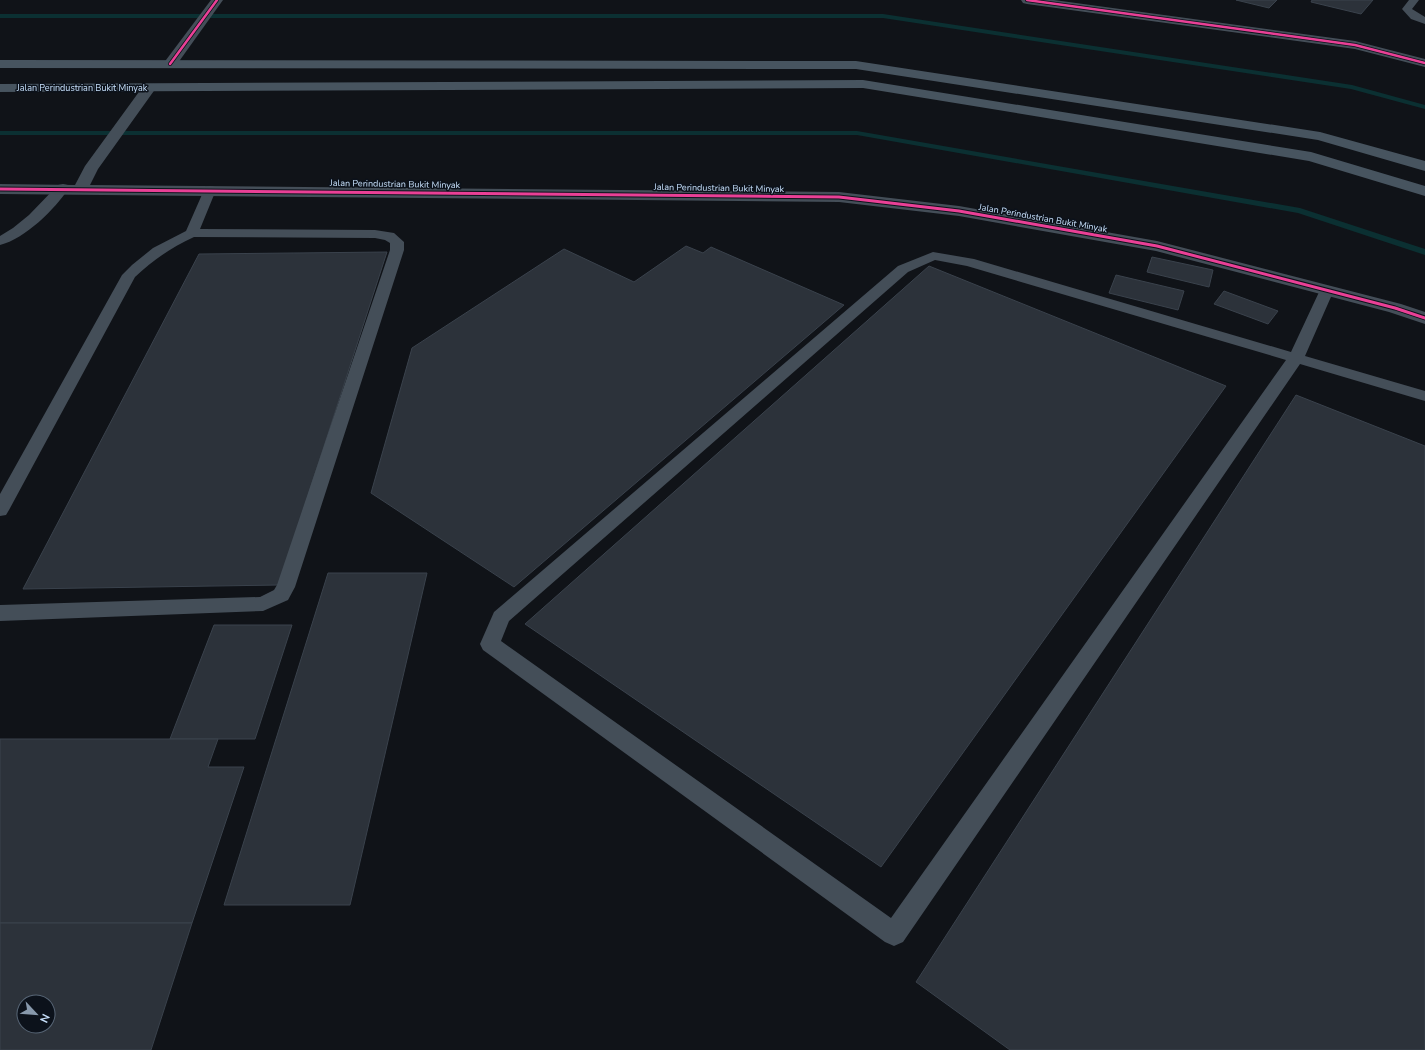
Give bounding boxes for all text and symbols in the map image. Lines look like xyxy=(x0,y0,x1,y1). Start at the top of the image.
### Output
street label: Jalan Perindustrian Bukit Minyak xyxy=(16,82,148,94)
street label: Jalan Perindustrian Bukit Minyak xyxy=(329,177,461,191)
street label: Jalan Perindustrian Bukit Minyak xyxy=(653,181,785,195)
street label: Jalan Perindustrian Bukit Minyak xyxy=(977,201,1109,235)
north arrow xyxy=(16,994,56,1034)
text: N xyxy=(36,1011,53,1025)

